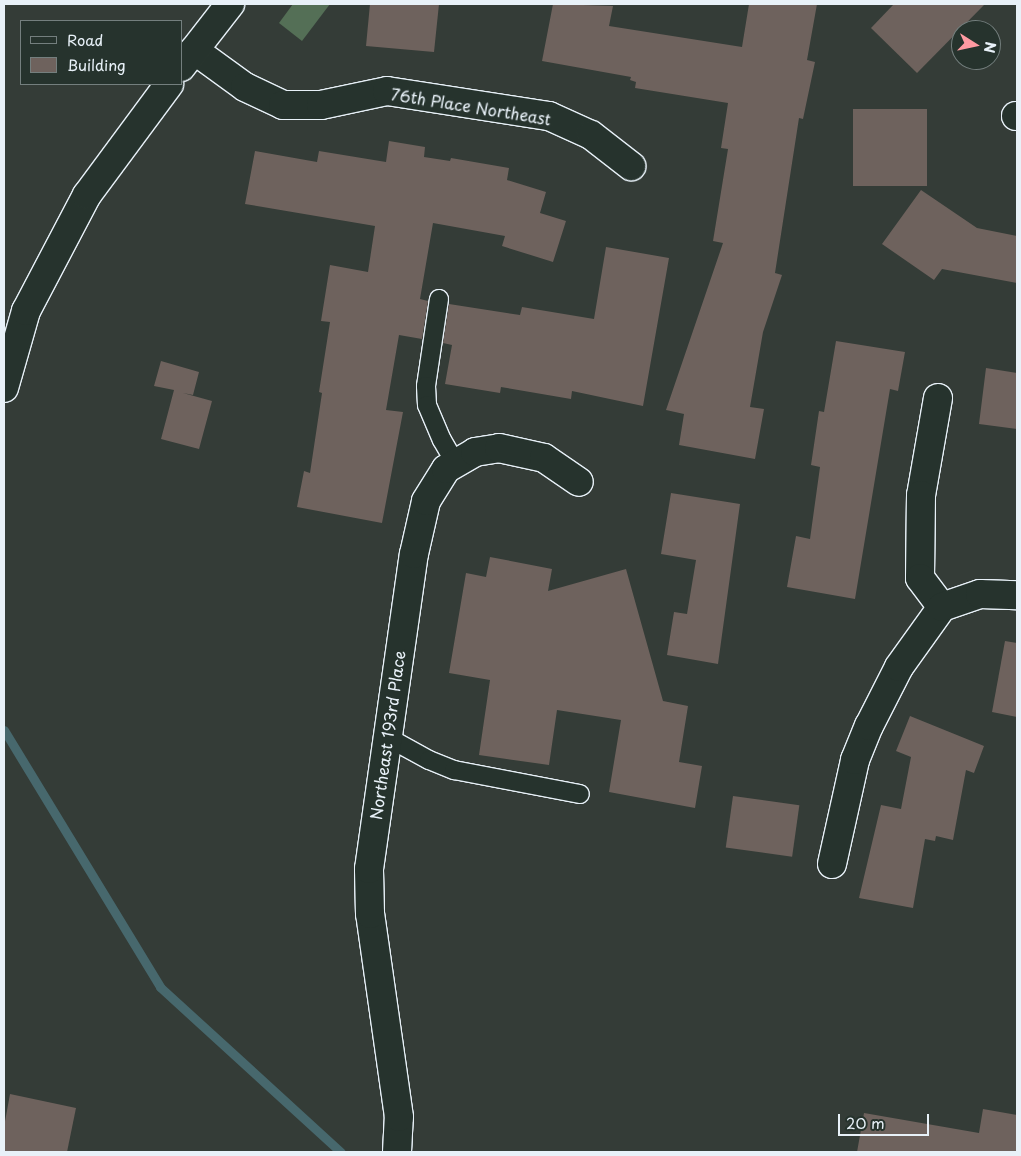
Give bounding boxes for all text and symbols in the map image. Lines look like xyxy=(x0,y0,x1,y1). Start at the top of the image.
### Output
legend xyxy=(20,20,182,85)
north arrow xyxy=(951,20,1001,70)
text: Road xyxy=(67,28,103,51)
text: N xyxy=(979,40,1002,55)
text: Building xyxy=(67,53,126,76)
street label: 76th Place Northeast xyxy=(388,84,554,128)
street label: Northeast 193rd Place xyxy=(366,649,408,821)
scale bar xyxy=(841,1104,932,1136)
text: 20 m xyxy=(846,1111,885,1134)

